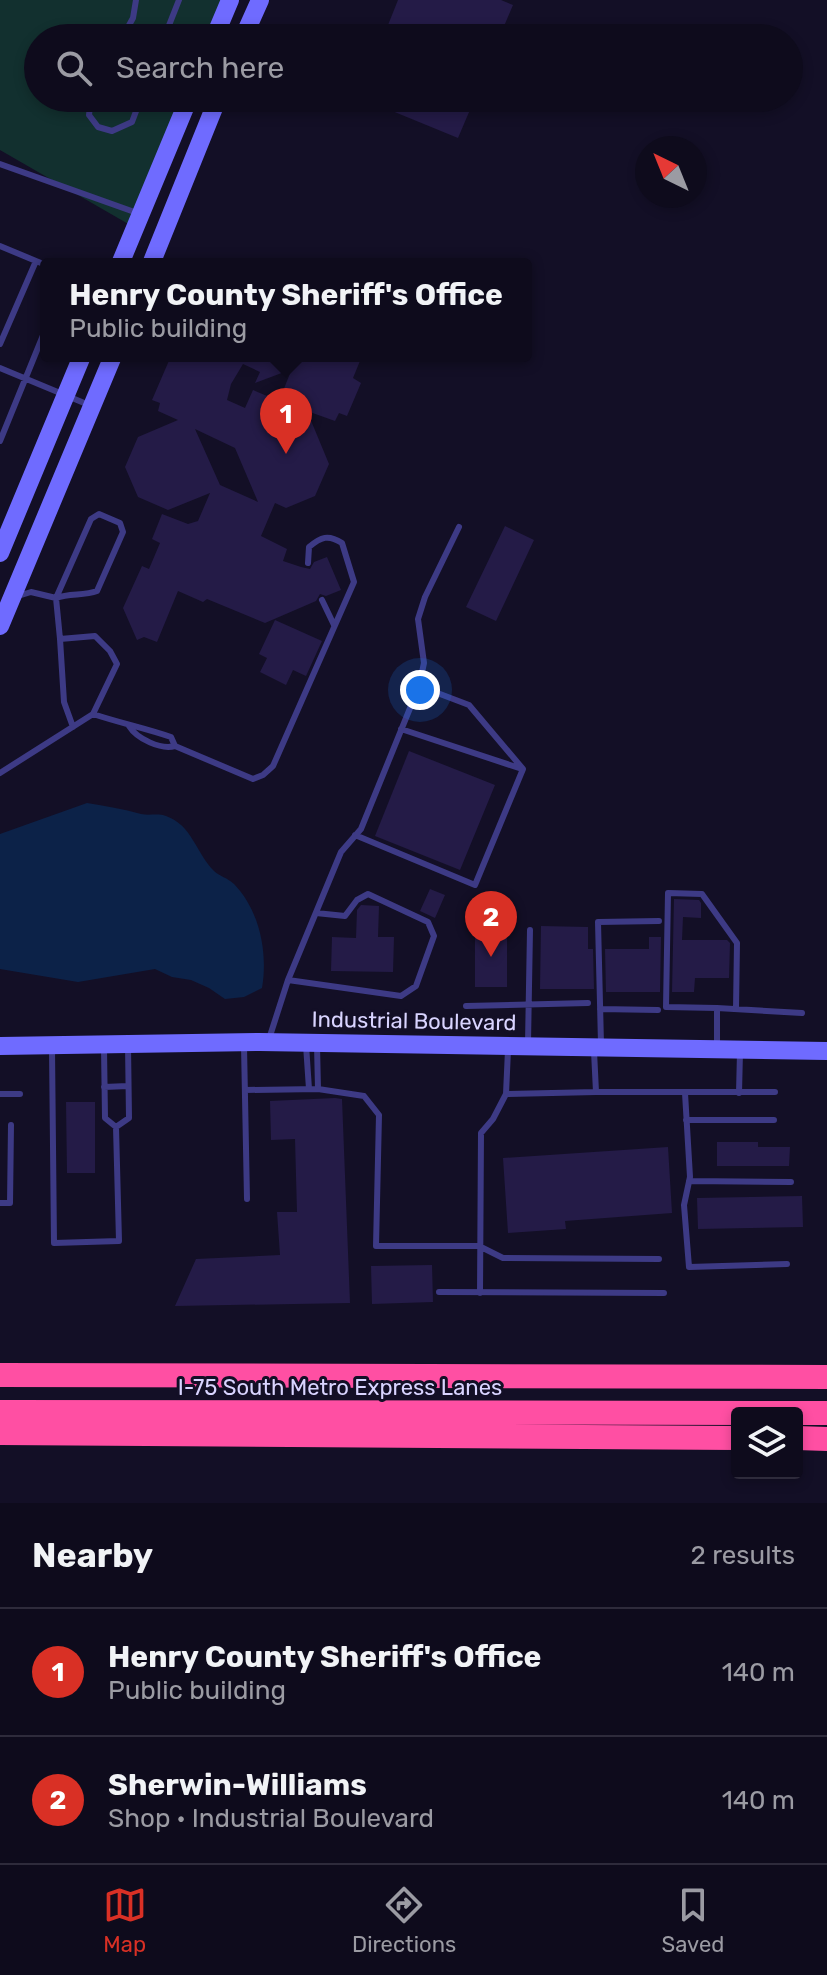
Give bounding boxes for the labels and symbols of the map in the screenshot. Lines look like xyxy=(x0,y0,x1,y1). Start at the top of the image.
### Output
north arrow xyxy=(635,136,707,208)
pin: 1 xyxy=(260,388,312,454)
your location xyxy=(400,670,440,710)
pin: 2 xyxy=(465,891,517,957)
street label: Industrial Boulevard xyxy=(311,1006,517,1036)
street label: I-75 South Metro Express Lanes xyxy=(178,1374,502,1401)

